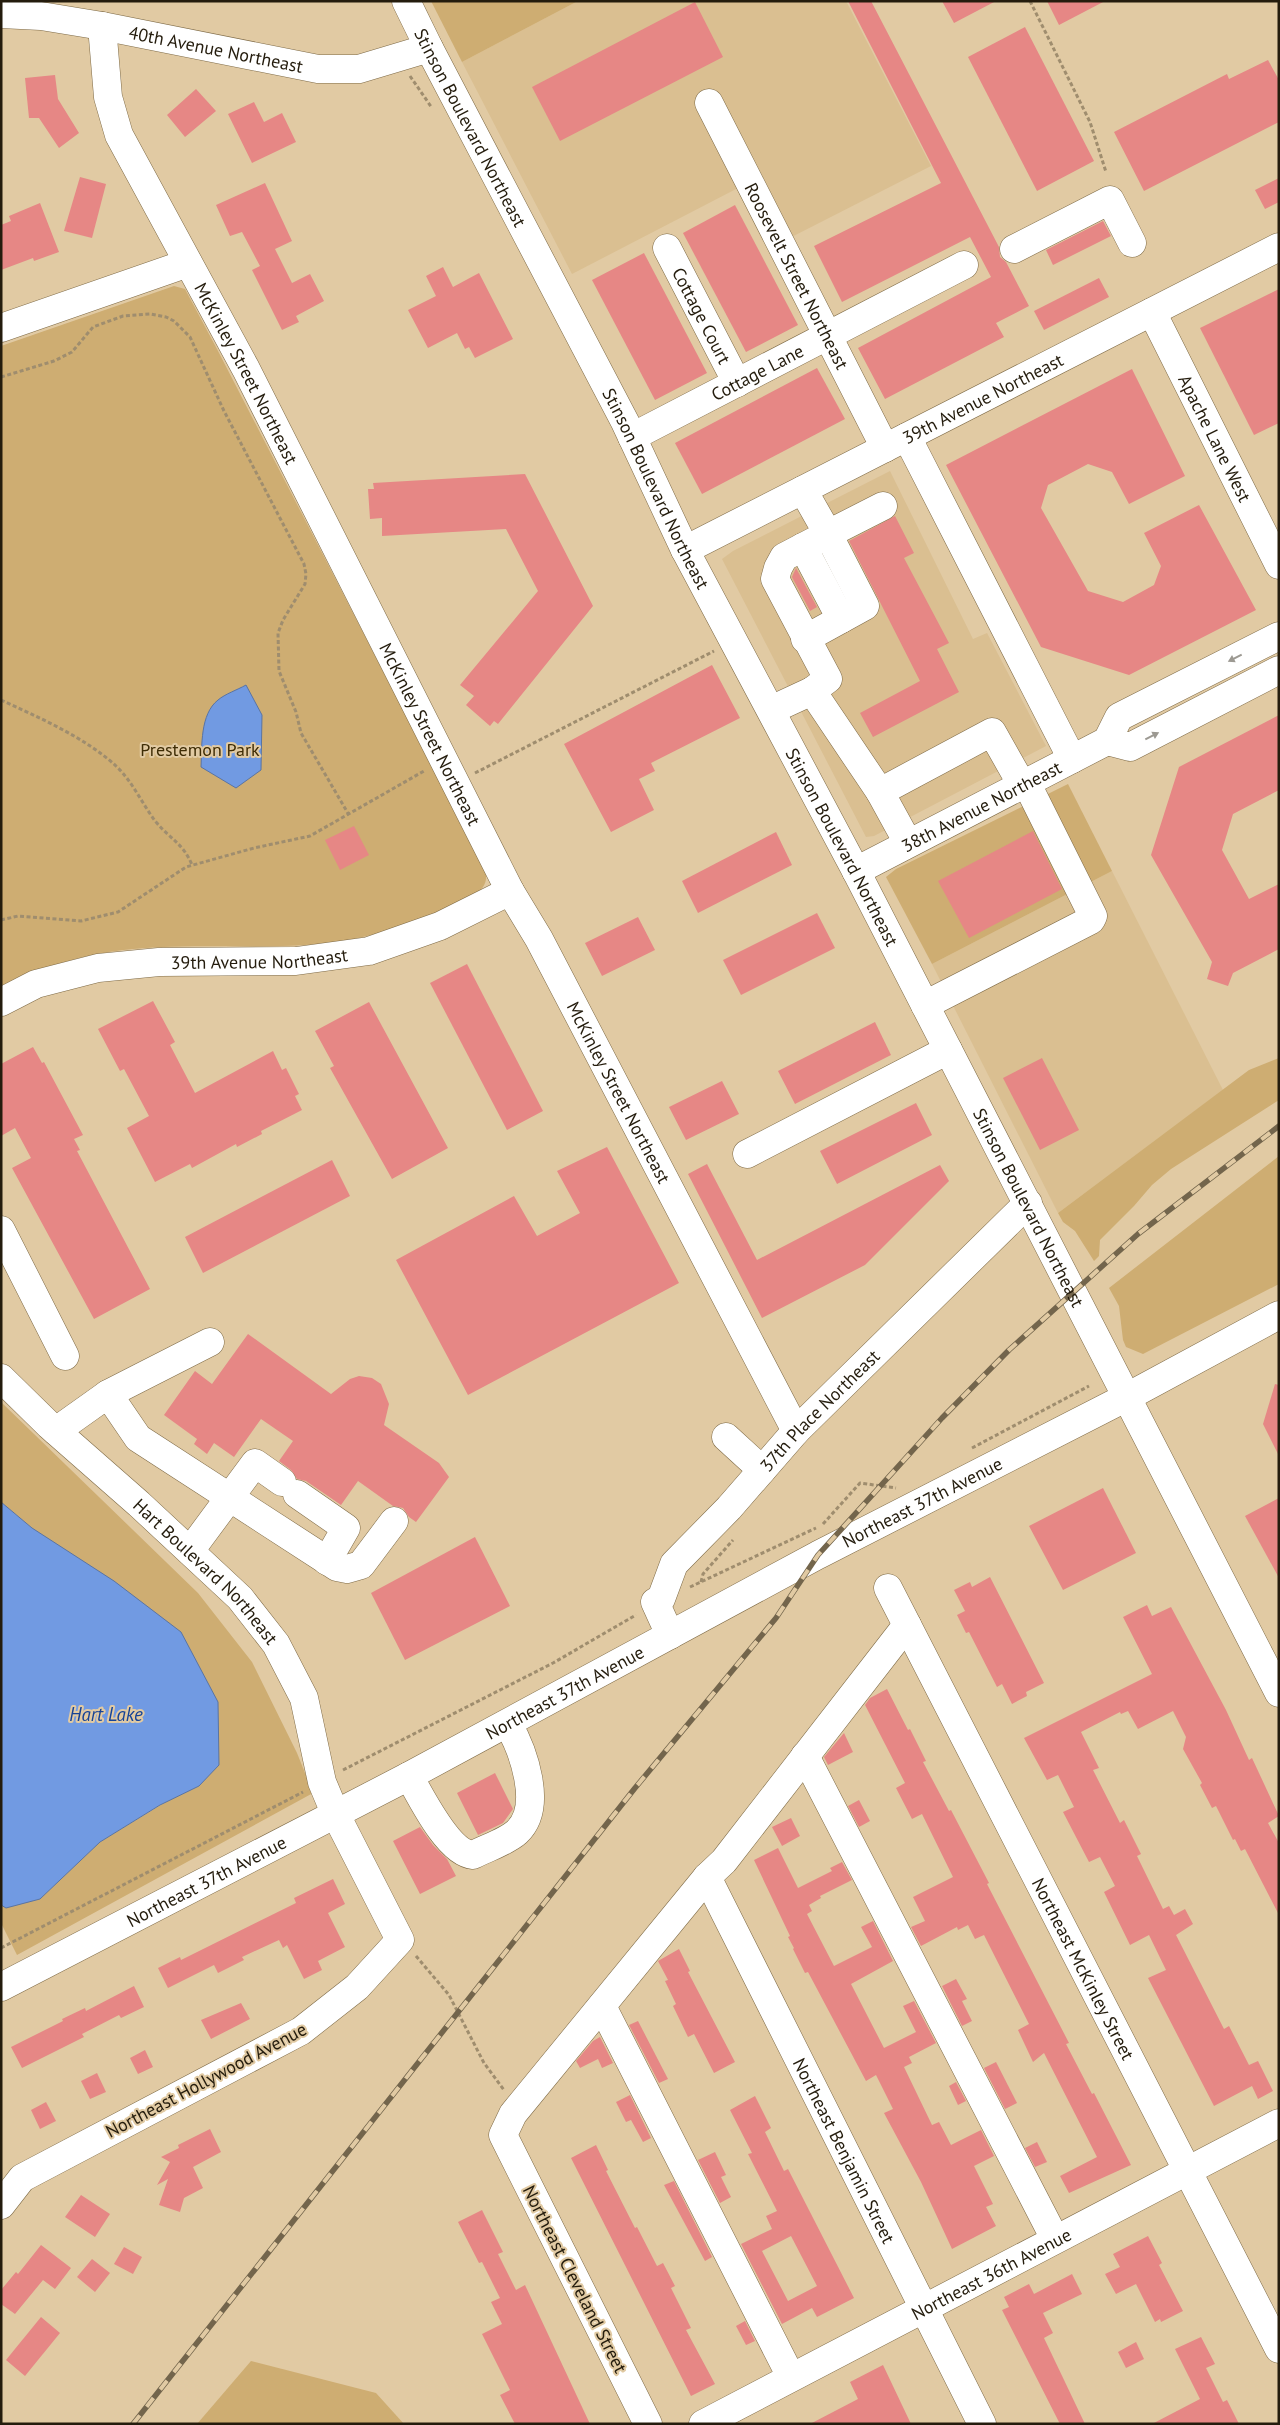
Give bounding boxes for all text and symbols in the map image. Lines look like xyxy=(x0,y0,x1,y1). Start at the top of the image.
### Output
street label: 40th Avenue Northeast xyxy=(127,20,305,77)
street label: Stinson Boulevard Northeast xyxy=(410,24,532,230)
street label: Roosevelt Street Northeast xyxy=(740,179,854,373)
street label: Cottage Court xyxy=(667,263,737,368)
street label: McKinley Street Northeast xyxy=(190,278,304,468)
street label: Cottage Lane xyxy=(707,339,807,406)
street label: 39th Avenue Northeast xyxy=(898,348,1067,449)
street label: Apache Lane West xyxy=(1174,370,1257,506)
street label: Stinson Boulevard Northeast xyxy=(598,384,715,593)
street label: McKinley Street Northeast xyxy=(375,639,486,829)
one-way arrow xyxy=(1228,654,1242,662)
one-way arrow xyxy=(1145,731,1159,740)
park label: Prestemon Park xyxy=(140,738,260,761)
street label: Stinson Boulevard Northeast xyxy=(781,744,904,950)
street label: 38th Avenue Northeast xyxy=(897,755,1065,857)
street label: 39th Avenue Northeast xyxy=(171,943,349,973)
street label: McKinley Street Northeast xyxy=(562,998,676,1187)
street label: Stinson Boulevard Northeast xyxy=(968,1104,1090,1311)
street label: 37th Place Northeast xyxy=(755,1344,884,1476)
street label: Northeast 37th Avenue xyxy=(838,1451,1006,1552)
street label: Hart Boulevard Northeast xyxy=(129,1493,283,1649)
street label: Northeast 37th Avenue xyxy=(481,1640,648,1744)
water label: Hart Lake xyxy=(69,1702,143,1726)
street label: Northeast 37th Avenue xyxy=(122,1830,290,1932)
street label: Northeast McKinley Street xyxy=(1027,1874,1140,2064)
street label: Northeast Hollywood Avenue xyxy=(102,2017,310,2143)
street label: Northeast Benjamin Street xyxy=(788,2054,901,2247)
street label: Northeast Cleveland Street xyxy=(518,2181,632,2377)
street label: Northeast 36th Avenue xyxy=(907,2222,1075,2325)

